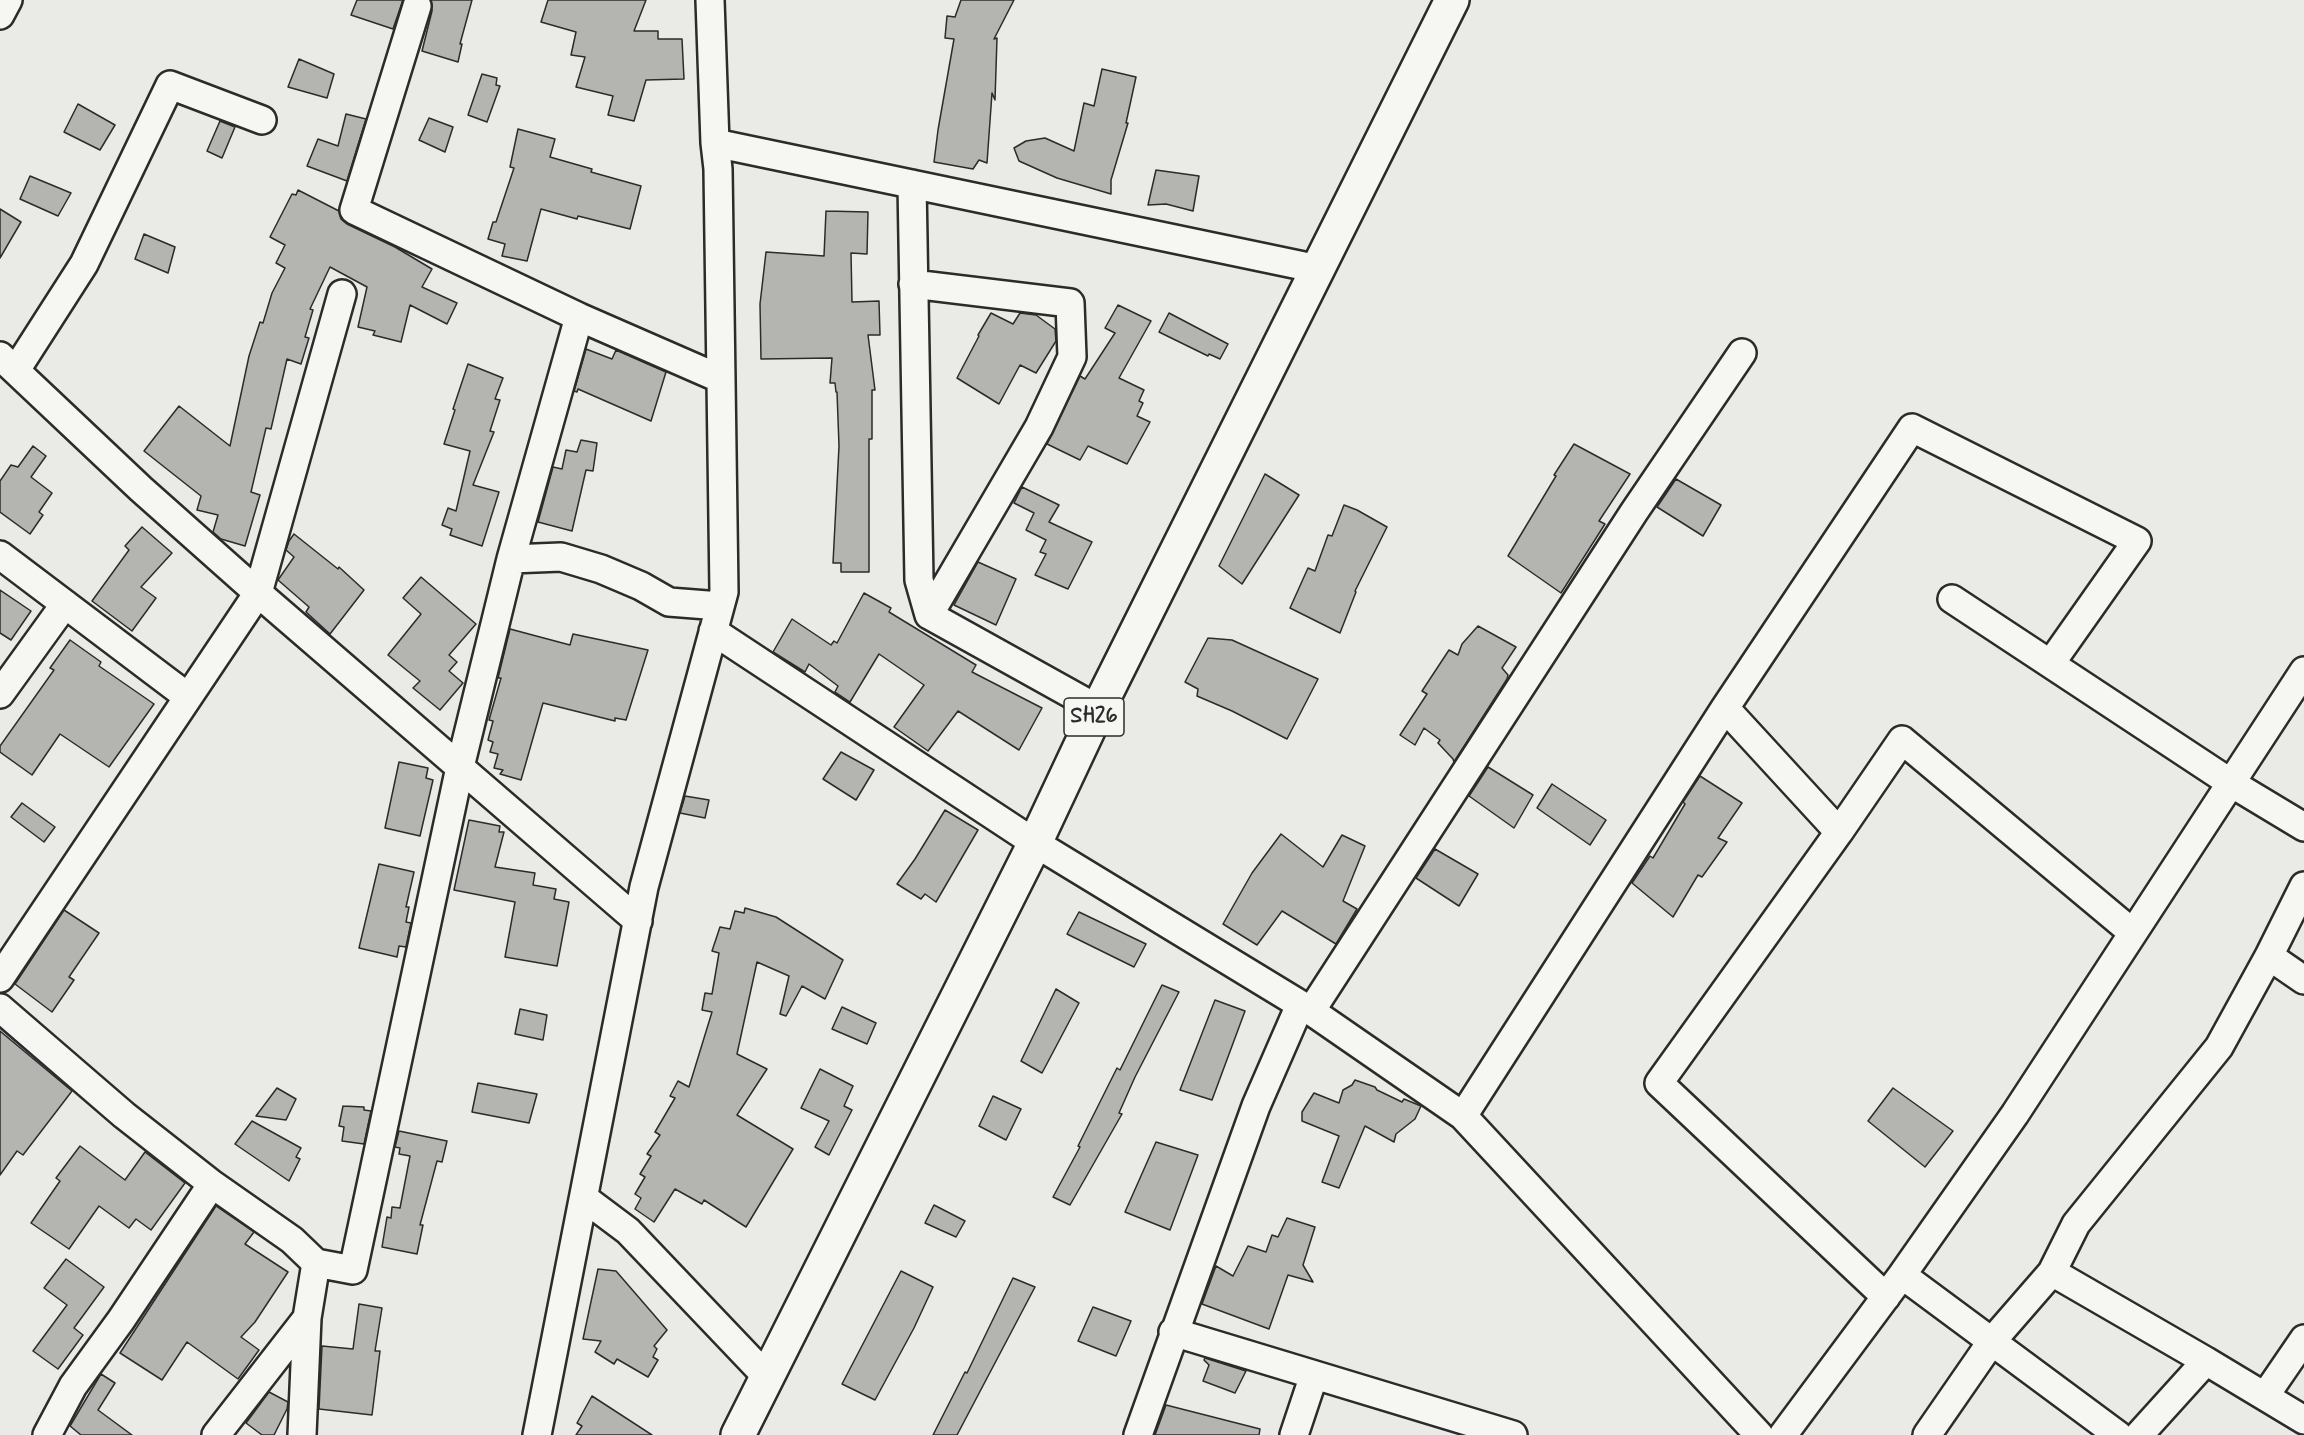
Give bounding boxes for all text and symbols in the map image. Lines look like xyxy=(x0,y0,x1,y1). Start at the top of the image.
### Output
road number: SH26 xyxy=(1064,698,1124,736)

